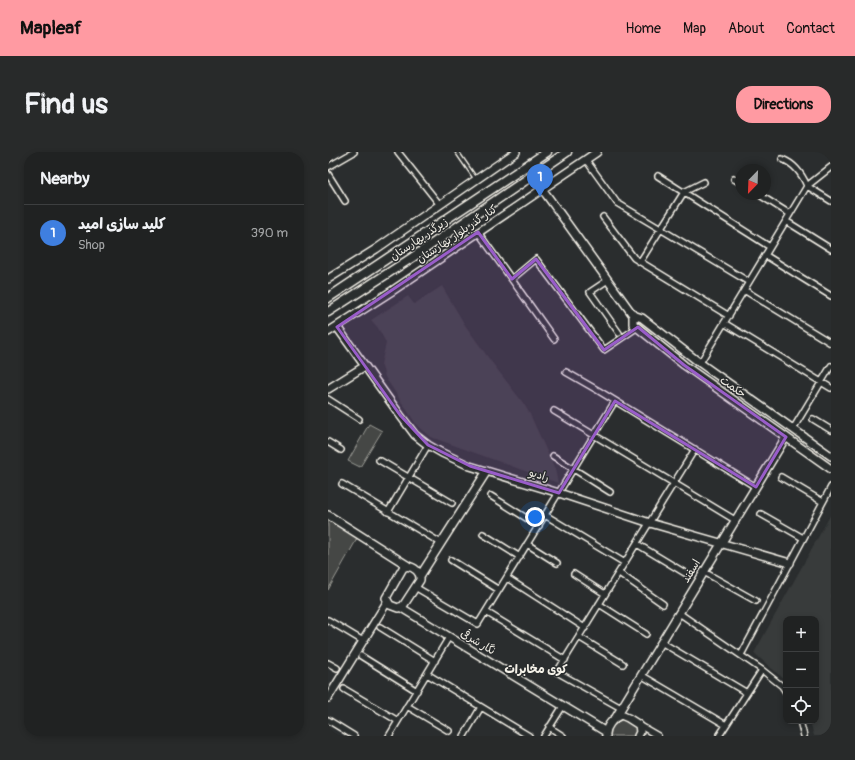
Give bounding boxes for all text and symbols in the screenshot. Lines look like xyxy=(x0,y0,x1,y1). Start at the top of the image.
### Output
text: Mapleaf xyxy=(20,16,82,40)
text: Home xyxy=(626,20,661,37)
text: Map xyxy=(683,20,706,37)
text: About xyxy=(728,20,764,37)
text: Contact xyxy=(786,20,835,37)
button: Directions xyxy=(736,86,831,123)
text: Find us xyxy=(24,87,108,122)
pin: 1 xyxy=(527,164,553,197)
north arrow xyxy=(735,164,771,200)
text: Nearby xyxy=(40,168,89,189)
street label: کنار گذر بلوار بهارستان xyxy=(414,202,500,267)
text: کلید سازی امید xyxy=(78,215,166,234)
street label: زیرگذر بهارستان xyxy=(388,215,451,264)
text: 1 xyxy=(50,225,56,241)
text: 390 m xyxy=(251,225,288,241)
text: Shop xyxy=(78,237,105,253)
street label: حکمت xyxy=(717,373,749,401)
street label: رادیو xyxy=(526,465,551,484)
your location xyxy=(525,507,545,527)
street label: اسفند xyxy=(679,557,703,585)
map controls xyxy=(783,616,819,724)
button: + xyxy=(783,616,819,652)
street label: نگار شرقی xyxy=(458,626,498,657)
button: − xyxy=(783,652,819,688)
district label: کوی مخابرات xyxy=(504,662,568,677)
button: locate xyxy=(783,688,819,724)

